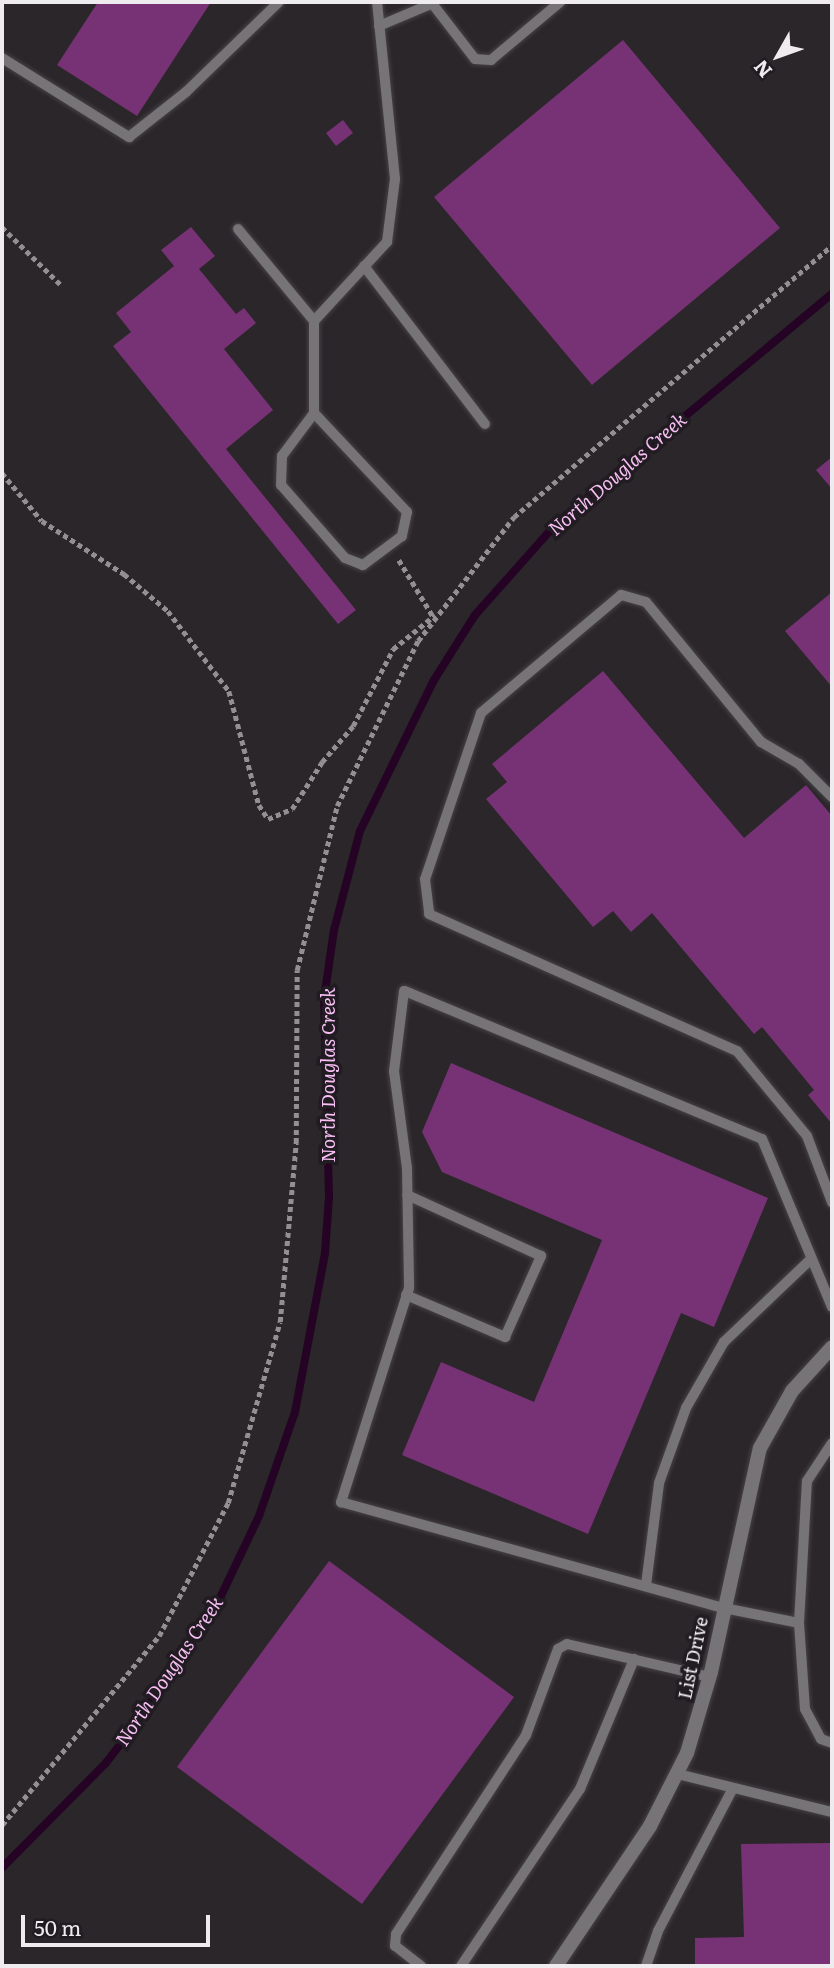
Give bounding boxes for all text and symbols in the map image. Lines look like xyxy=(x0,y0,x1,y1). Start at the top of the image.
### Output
north arrow xyxy=(743,21,813,91)
text: N xyxy=(746,54,778,85)
water label: North Douglas Creek xyxy=(543,408,691,540)
water label: North Douglas Creek xyxy=(317,987,339,1163)
water label: North Douglas Creek xyxy=(110,1592,228,1750)
street label: List Drive xyxy=(674,1615,712,1701)
scale bar xyxy=(24,1902,214,1946)
text: 50 m xyxy=(34,1911,81,1942)

